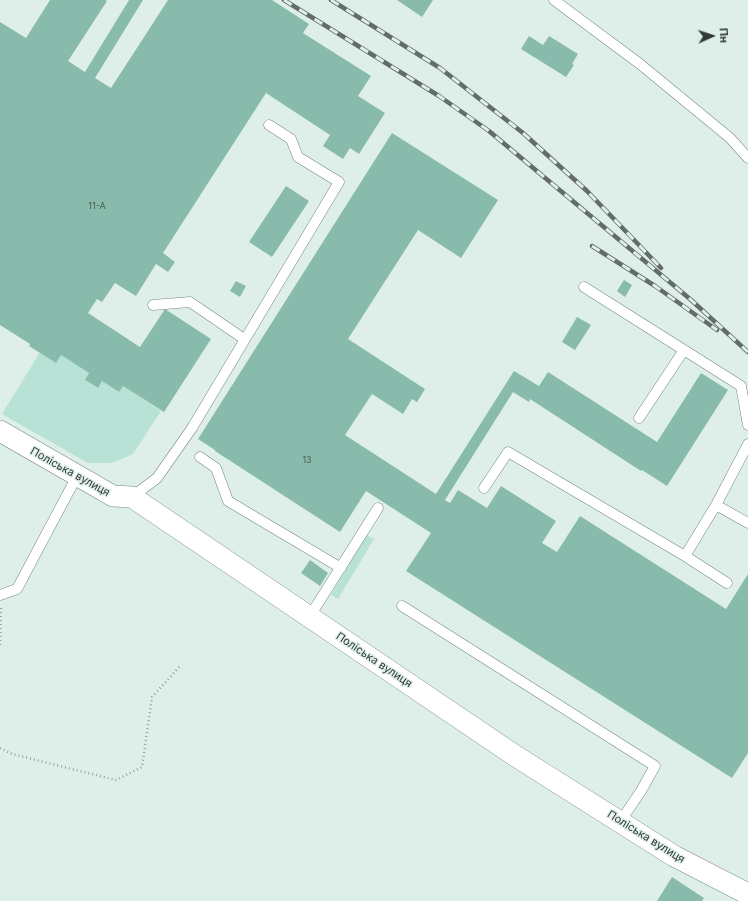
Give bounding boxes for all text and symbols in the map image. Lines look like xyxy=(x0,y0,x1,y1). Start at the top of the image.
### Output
north arrow xyxy=(692,16,732,56)
text: Пн xyxy=(717,27,731,43)
house number: 11-А xyxy=(88,201,106,211)
street label: Поліська вулиця xyxy=(28,445,112,499)
house number: 13 xyxy=(302,455,312,465)
street label: Поліська вулиця xyxy=(333,630,415,690)
street label: Поліська вулиця xyxy=(605,808,687,866)

